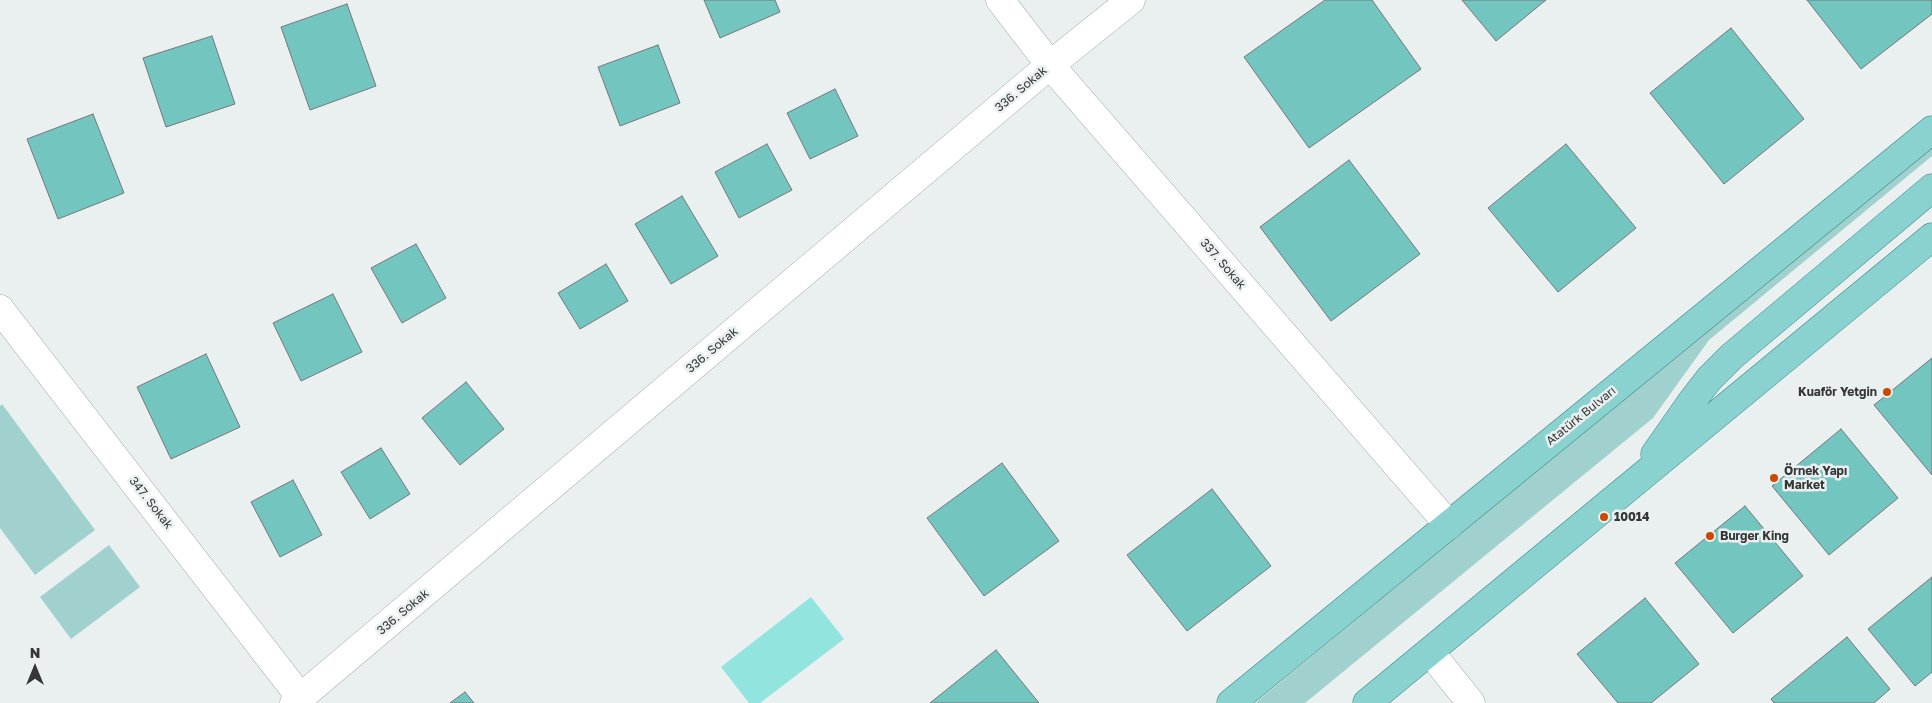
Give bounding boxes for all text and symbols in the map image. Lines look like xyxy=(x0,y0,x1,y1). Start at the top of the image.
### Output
street label: 336. Sokak xyxy=(992,63,1050,115)
street label: 337. Sokak xyxy=(1197,236,1249,292)
street label: 336. Sokak xyxy=(683,324,741,376)
street label: Atatürk Bulvarı xyxy=(1543,384,1619,448)
place label: Kuaför Yetgin xyxy=(1798,385,1877,399)
marker: Kuaför Yetgin xyxy=(1881,386,1893,398)
place label: Örnek Yapı Market xyxy=(1784,464,1847,492)
marker: Örnek Yapı Market xyxy=(1768,472,1780,484)
street label: 347. Sokak xyxy=(126,474,176,532)
place label: 10014 xyxy=(1614,510,1649,524)
marker: 10014 xyxy=(1598,511,1610,523)
place label: Burger King xyxy=(1720,529,1789,543)
marker: Burger King xyxy=(1704,530,1716,542)
street label: 336. Sokak xyxy=(374,586,432,638)
north arrow xyxy=(10,643,60,693)
text: N xyxy=(30,644,40,661)

